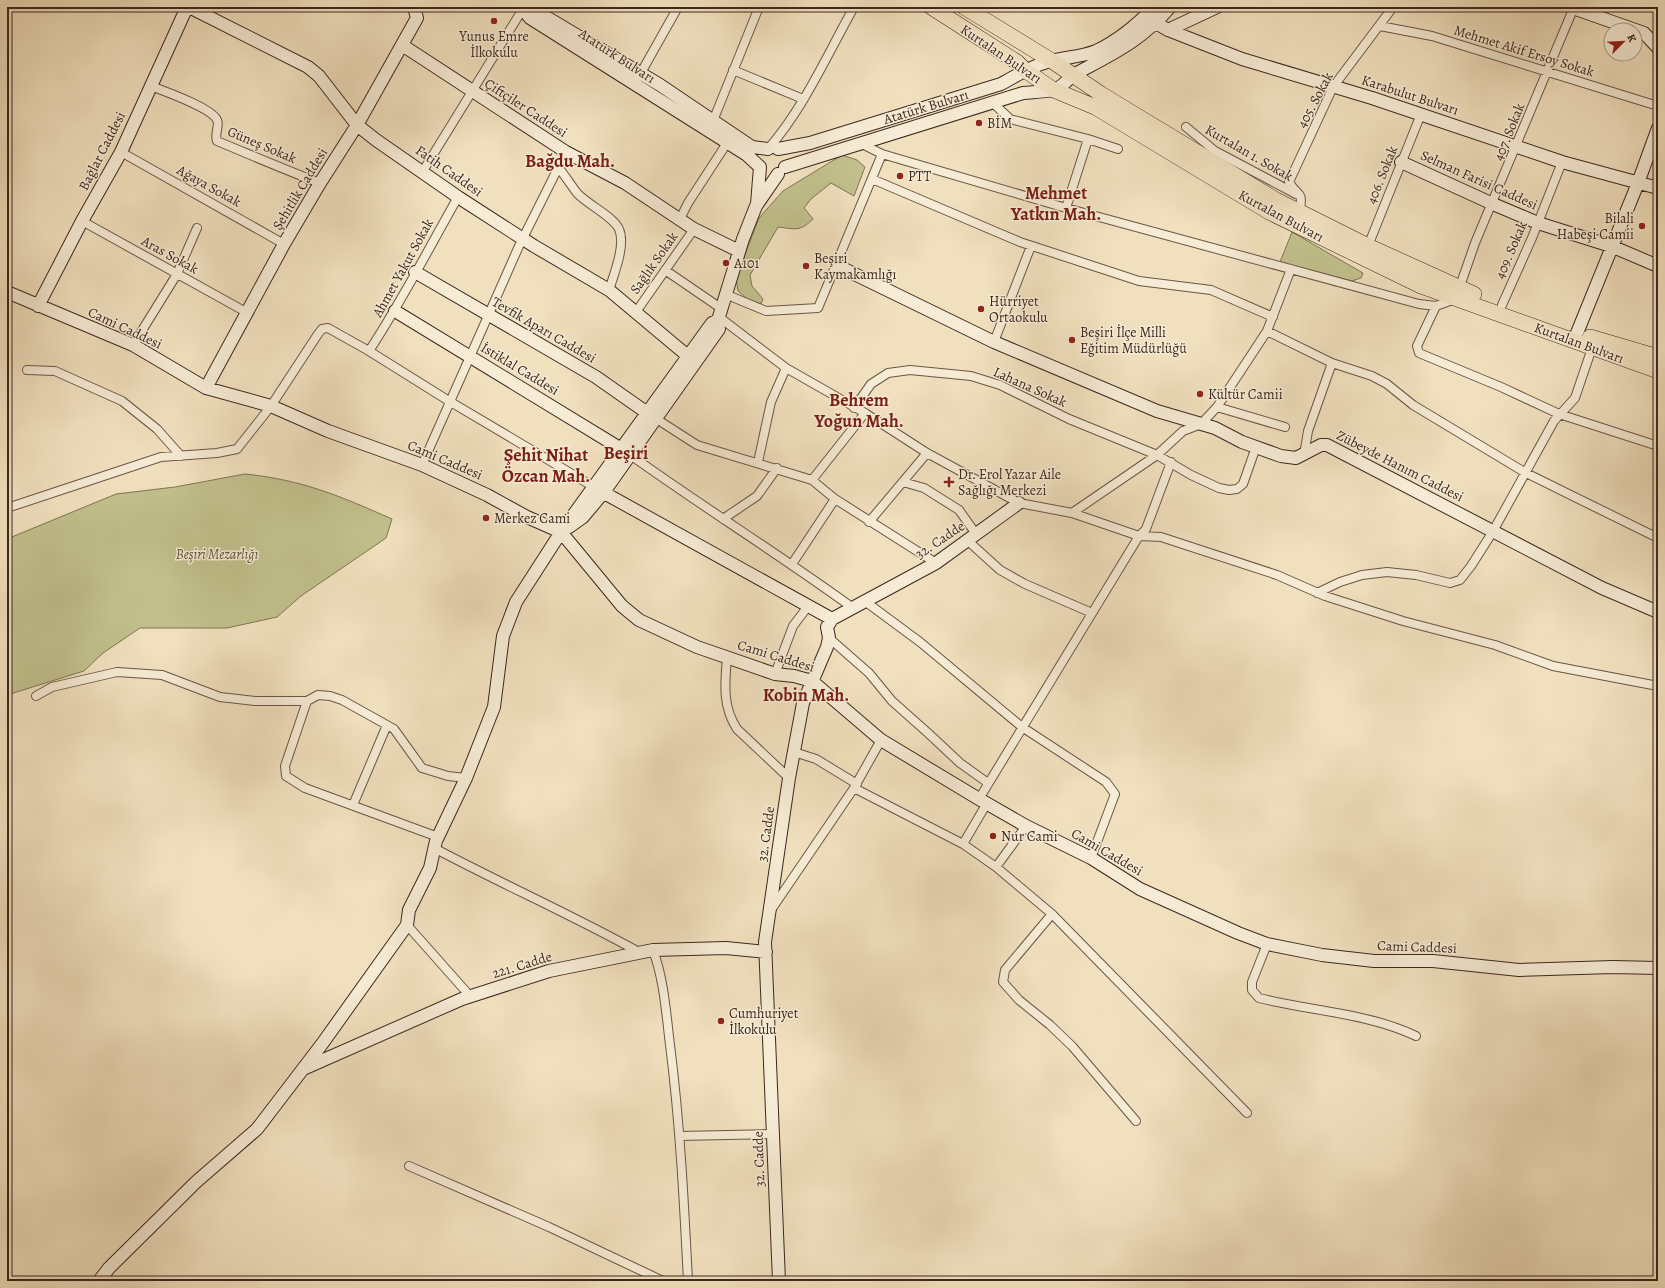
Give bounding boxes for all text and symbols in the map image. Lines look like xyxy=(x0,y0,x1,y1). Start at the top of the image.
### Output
marker: Yunus Emre İlkokulu xyxy=(489,16,499,26)
street label: Kurtalan Bulvarı xyxy=(957,20,1045,88)
street label: Mehmet Akif Ersoy Sokak xyxy=(1452,21,1596,81)
north arrow xyxy=(1603,22,1643,62)
street label: Atatürk Bulvarı xyxy=(574,24,659,88)
place label: Yunus Emre İlkokulu xyxy=(458,27,529,62)
text: K xyxy=(1623,32,1640,45)
street label: 405. Sokak xyxy=(1292,69,1338,131)
street label: Karabulut Bulvarı xyxy=(1359,70,1461,120)
street label: Çiftçiler Caddesi xyxy=(481,74,571,142)
street label: Atatürk Bulvarı xyxy=(880,85,971,129)
street label: 407. Sokak xyxy=(1489,100,1529,164)
street label: Bağlar Caddesi xyxy=(74,108,130,194)
place label: BİM xyxy=(987,114,1012,133)
marker: BİM xyxy=(974,118,984,128)
street label: Kurtalan 1. Sokak xyxy=(1201,120,1297,186)
street label: Güneş Sokak xyxy=(225,122,299,168)
street label: Fatih Caddesi xyxy=(412,141,486,201)
street label: 406. Sokak xyxy=(1362,143,1402,207)
street label: Şehitlik Caddesi xyxy=(268,144,332,234)
street label: Selman Farisi Caddesi xyxy=(1417,146,1541,214)
district label: Bağdu Mah. xyxy=(525,149,615,173)
street label: Ağaya Sokak xyxy=(173,160,245,212)
place label: PTT xyxy=(908,167,931,186)
marker: PTT xyxy=(895,171,905,181)
district label: Mehmet Yatkın Mah. xyxy=(1010,181,1101,226)
street label: Kurtalan Bulvarı xyxy=(1235,186,1327,247)
place label: Bilali Habeşi Camii xyxy=(1557,209,1634,244)
street label: Ahmet Yakut Sokak xyxy=(368,215,438,322)
street label: 409. Sokak xyxy=(1490,218,1532,282)
marker: Bilali Habeşi Camii xyxy=(1637,221,1647,231)
street label: Sağlık Sokak xyxy=(626,228,682,298)
street label: Aras Sokak xyxy=(137,231,202,278)
place label: Beşiri Kaymakamlığı xyxy=(814,249,897,284)
place label: A101 xyxy=(733,254,759,273)
marker: A101 xyxy=(721,258,731,268)
marker: Beşiri Kaymakamlığı xyxy=(801,261,811,271)
street label: Tevfik Aparı Caddesi xyxy=(488,292,600,368)
place label: Hürriyet Ortaokulu xyxy=(989,292,1048,327)
street label: Cami Caddesi xyxy=(85,303,165,354)
marker: Hürriyet Ortaokulu xyxy=(976,304,986,314)
street label: Kurtalan Bulvarı xyxy=(1532,318,1627,368)
place label: Beşiri İlçe Milli Eğitim Müdürlüğü xyxy=(1080,323,1187,358)
marker: Beşiri İlçe Milli Eğitim Müdürlüğü xyxy=(1067,335,1077,345)
street label: İstiklal Caddesi xyxy=(477,338,563,400)
street label: Lahana Sokak xyxy=(990,362,1070,412)
place label: Kültür Camii xyxy=(1208,385,1283,404)
district label: Behrem Yoğun Mah. xyxy=(813,388,904,433)
marker: Kültür Camii xyxy=(1195,389,1205,399)
street label: Zübeyde Hanım Caddesi xyxy=(1333,426,1467,506)
street label: Cami Caddesi xyxy=(405,436,486,484)
district label: Beşiri xyxy=(604,441,648,465)
district label: Şehit Nihat Özcan Mah. xyxy=(502,443,590,488)
place label: Dr. Erol Yazar Aile Sağlığı Merkezi xyxy=(958,465,1061,500)
marker: Dr. Erol Yazar Aile Sağlığı Merkezi xyxy=(943,476,955,488)
place label: Merkez Cami xyxy=(494,509,570,528)
marker: Merkez Cami xyxy=(481,513,491,523)
street label: 32. Cadde xyxy=(912,517,968,563)
park label: Beşiri Mezarlığı xyxy=(176,545,258,564)
street label: Cami Caddesi xyxy=(735,635,817,677)
district label: Kobin Mah. xyxy=(763,683,849,707)
street label: 32. Cadde xyxy=(753,805,779,863)
street label: Cami Caddesi xyxy=(1068,824,1146,880)
place label: Nur Cami xyxy=(1001,827,1058,846)
marker: Nur Cami xyxy=(988,831,998,841)
street label: Cami Caddesi xyxy=(1377,936,1457,958)
street label: 221. Cadde xyxy=(490,947,554,983)
place label: Cumhuriyet İlkokulu xyxy=(729,1004,799,1039)
marker: Cumhuriyet İlkokulu xyxy=(716,1016,726,1026)
street label: 32. Cadde xyxy=(749,1131,769,1187)

